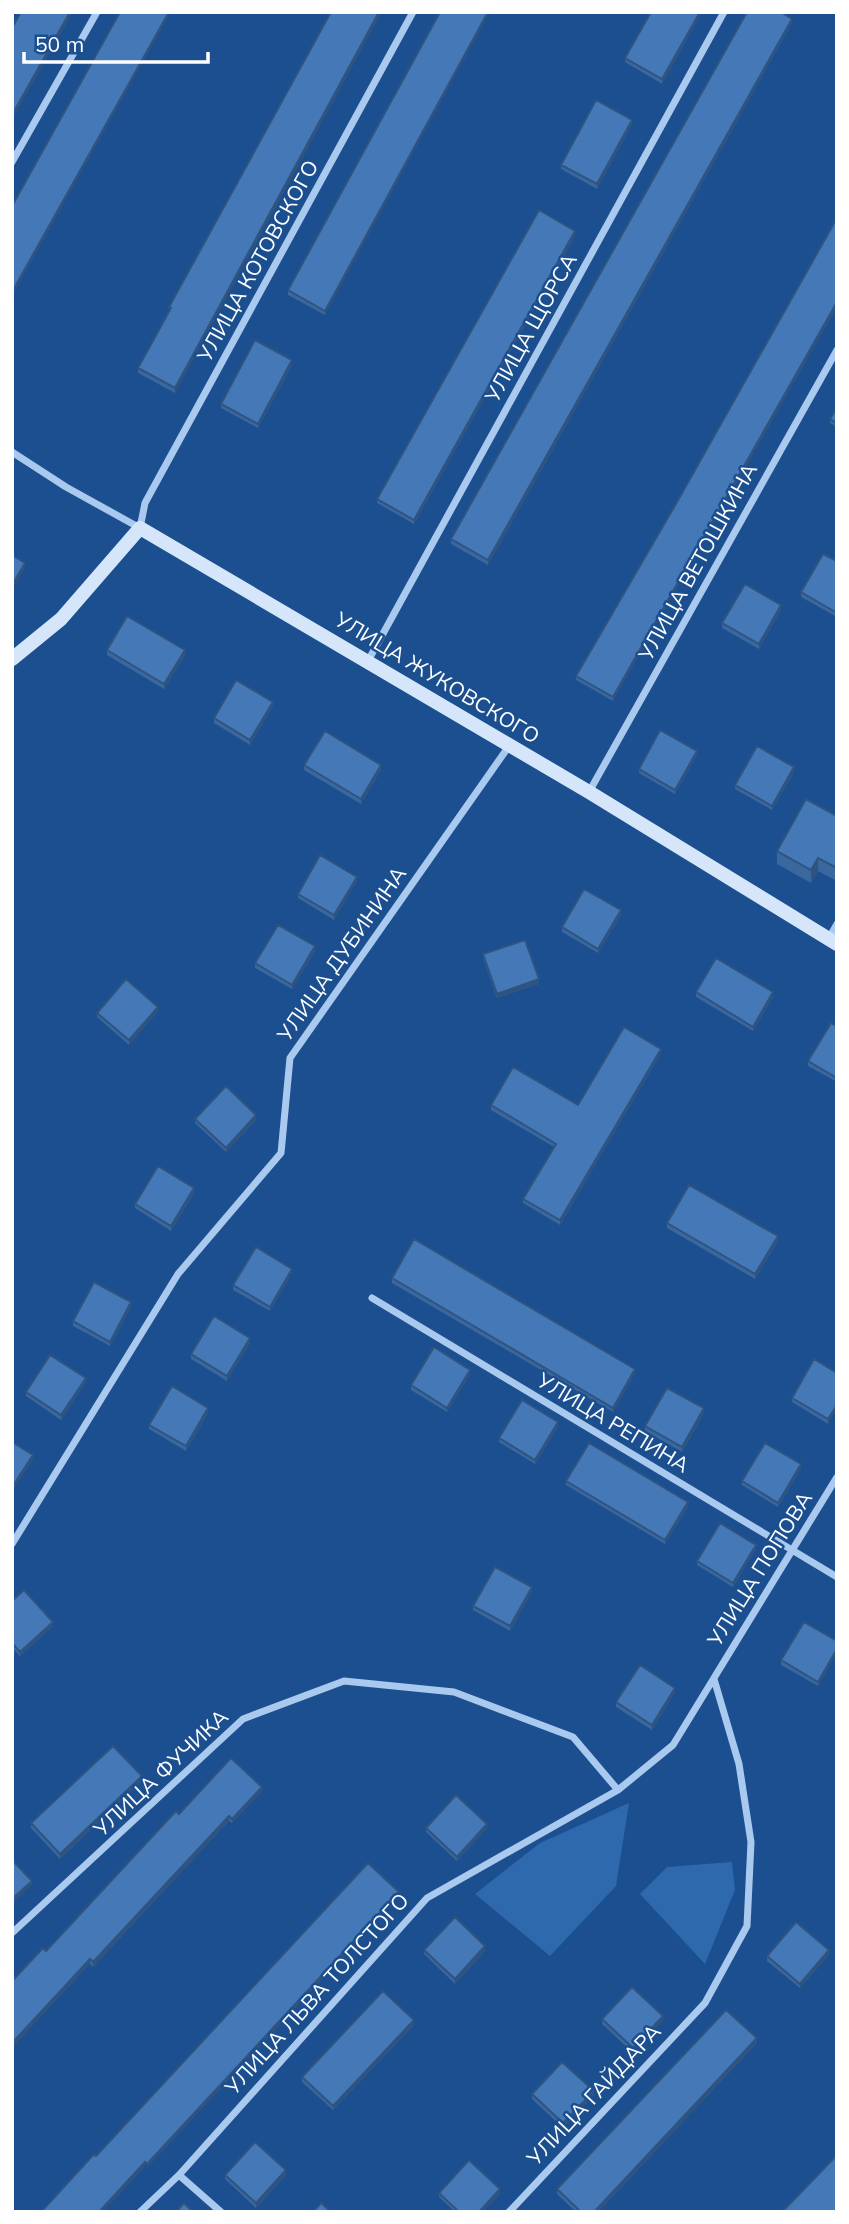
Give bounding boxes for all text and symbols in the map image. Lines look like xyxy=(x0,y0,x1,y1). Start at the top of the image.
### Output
scale bar xyxy=(24,21,208,65)
text: 50 m xyxy=(35,31,84,57)
street label: УЛИЦА КОТОВСКОГО xyxy=(190,155,323,367)
street label: УЛИЦА ЩОРСА xyxy=(478,248,582,407)
street label: УЛИЦА ВЕТОШКИНА xyxy=(632,458,762,666)
street label: УЛИЦА ЖУКОВСКОГО xyxy=(330,605,545,749)
street label: УЛИЦА ДУБИНИНА xyxy=(270,861,412,1047)
street label: УЛИЦА РЕПИНА xyxy=(532,1366,695,1478)
street label: УЛИЦА ПОПОВА xyxy=(701,1486,817,1651)
street label: УЛИЦА ФУЧИКА xyxy=(87,1703,233,1842)
street label: УЛИЦА ЛЬВА ТОЛСТОГО xyxy=(218,1887,414,2100)
street label: УЛИЦА ГАЙДАРА xyxy=(520,2018,666,2171)

